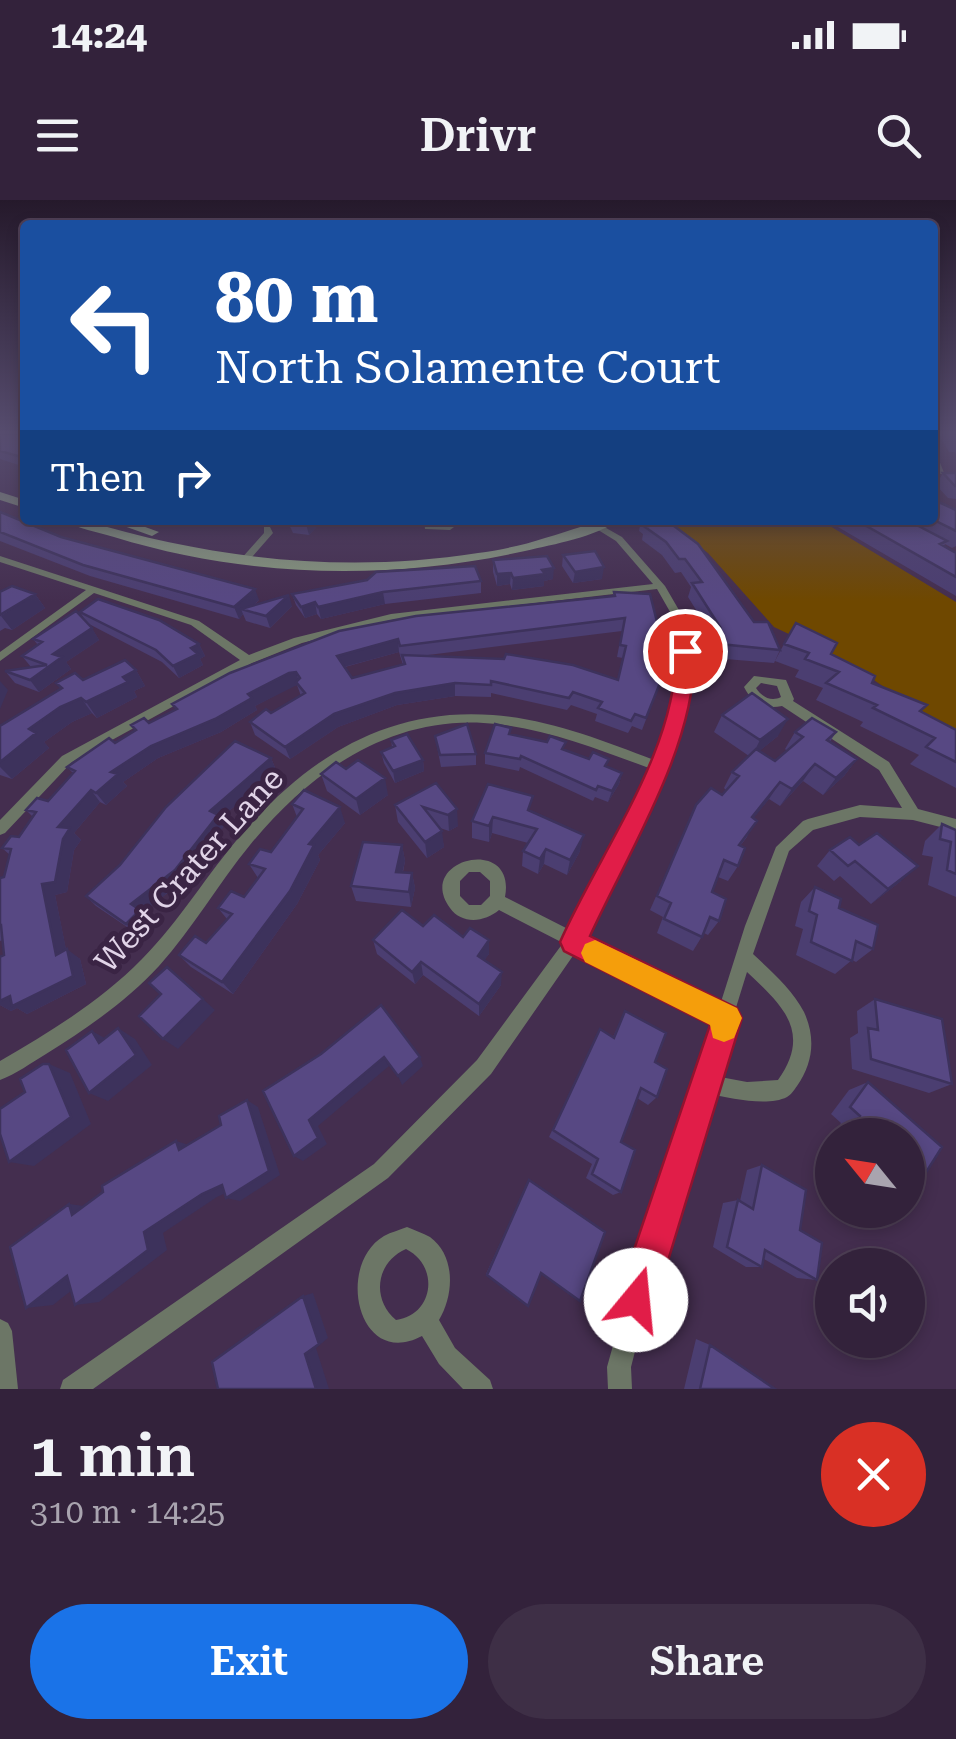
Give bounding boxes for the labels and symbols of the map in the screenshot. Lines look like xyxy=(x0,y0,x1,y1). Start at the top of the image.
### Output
pin xyxy=(643,609,728,694)
street label: West Crater Lane xyxy=(87,760,291,980)
north arrow xyxy=(815,1118,925,1228)
position arrow xyxy=(584,1248,688,1352)

